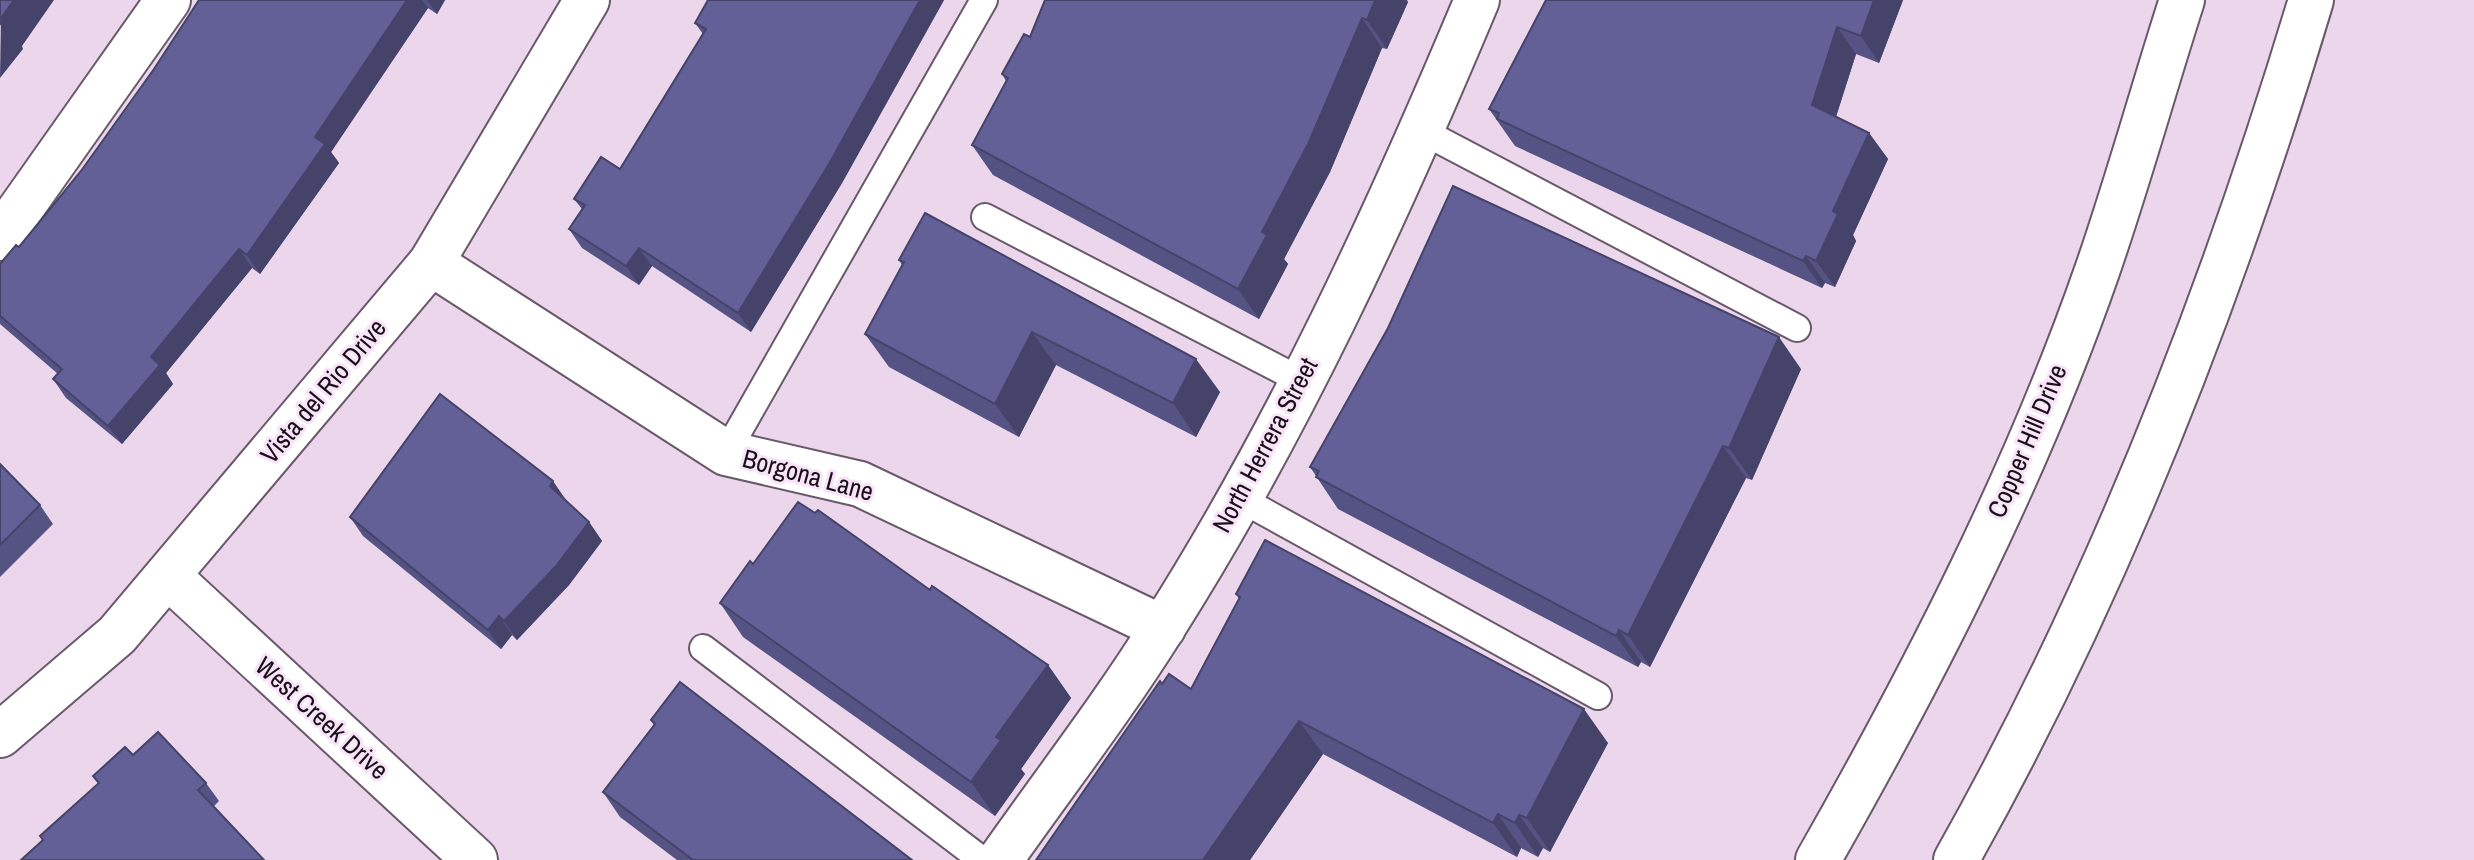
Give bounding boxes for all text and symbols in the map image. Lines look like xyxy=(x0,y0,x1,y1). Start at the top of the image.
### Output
street label: Vista del Rio Drive xyxy=(252,311,393,470)
street label: North Herrera Street xyxy=(1204,351,1325,538)
street label: Copper Hill Drive xyxy=(1978,359,2075,523)
street label: Borgona Lane xyxy=(739,440,877,509)
street label: West Creek Drive xyxy=(248,648,396,787)

